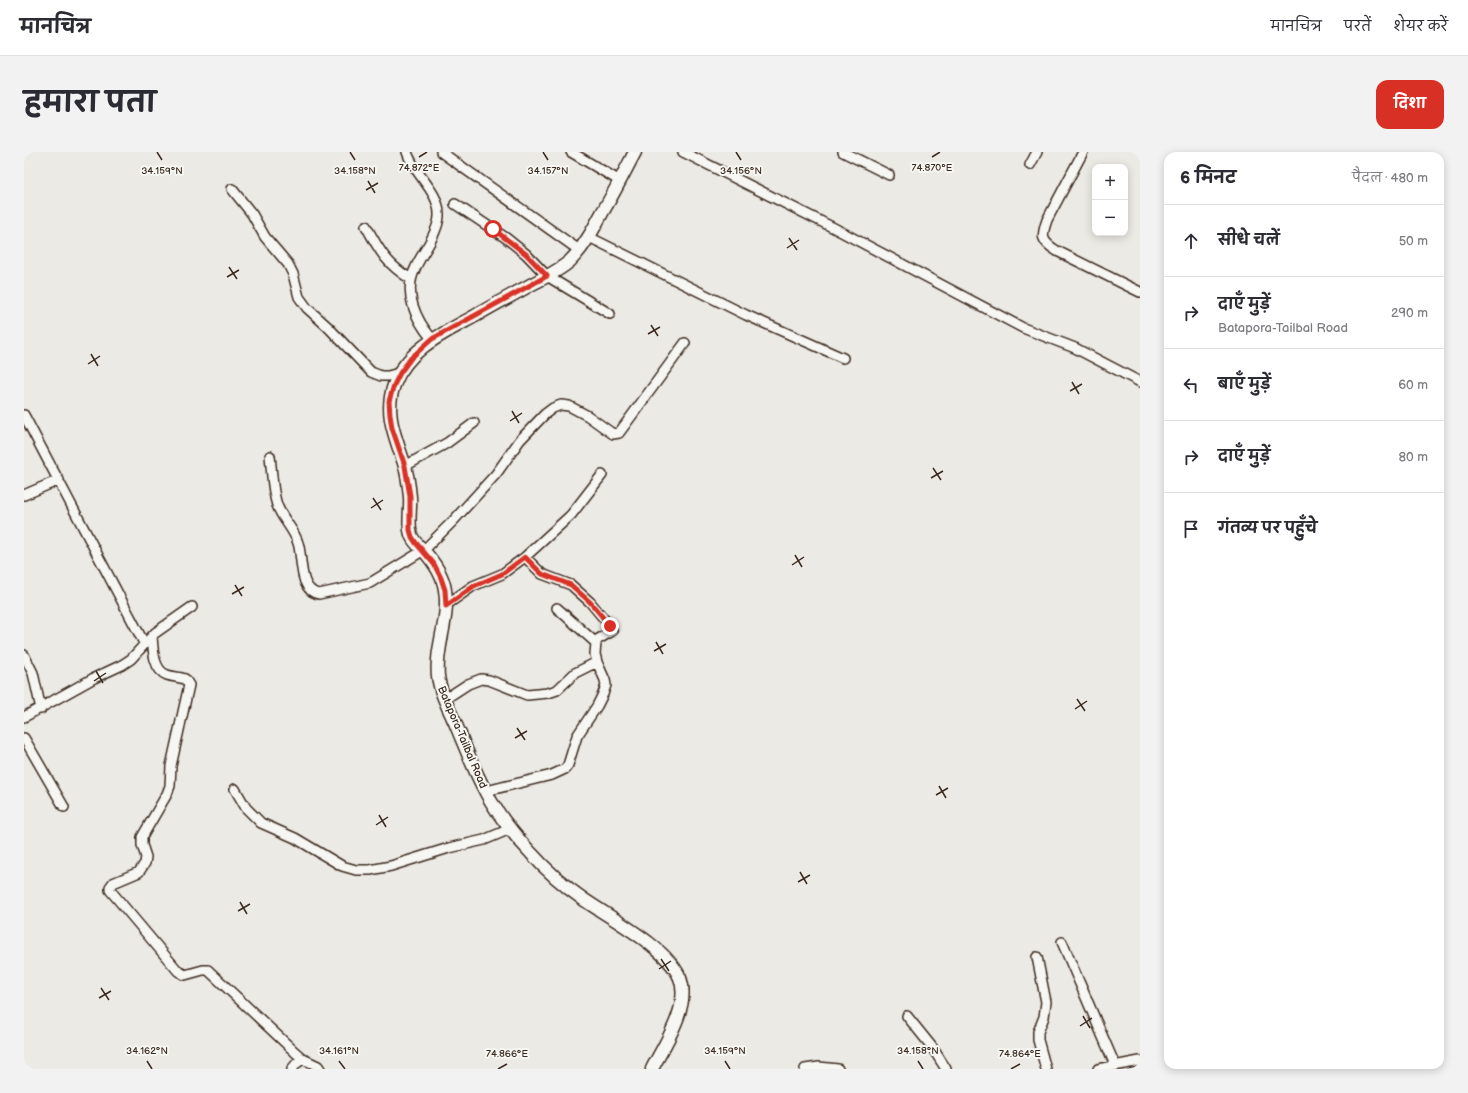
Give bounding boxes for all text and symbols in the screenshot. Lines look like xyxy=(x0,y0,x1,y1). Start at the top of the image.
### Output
text: मानचित्र xyxy=(20,16,91,39)
text: मानचित्र xyxy=(1270,18,1322,35)
text: परतें xyxy=(1344,18,1371,35)
text: शेयर करें xyxy=(1393,18,1448,35)
button: दिशा xyxy=(1376,80,1444,129)
text: हमारा पता xyxy=(24,87,156,120)
text: 74.872°E xyxy=(399,162,440,174)
text: 74.870°E xyxy=(912,162,953,174)
map controls xyxy=(1092,164,1128,236)
button: + xyxy=(1092,164,1128,200)
text: 34.159°N xyxy=(141,165,183,177)
text: 34.158°N xyxy=(334,165,376,177)
text: 34.157°N xyxy=(528,165,568,177)
text: 34.156°N xyxy=(720,165,762,177)
text: 6 मिनट xyxy=(1180,168,1236,188)
text: पैदल · 480 m xyxy=(1352,170,1428,186)
button: − xyxy=(1092,200,1128,236)
route start xyxy=(484,220,502,238)
icon: ahead xyxy=(1180,230,1202,252)
text: सीधे चलें xyxy=(1218,231,1280,250)
text: 50 m xyxy=(1399,233,1428,249)
text: दाएँ मुड़ें xyxy=(1218,295,1270,314)
icon: right xyxy=(1180,302,1202,324)
text: 290 m xyxy=(1391,305,1428,321)
text: Batapora-Tailbal Road xyxy=(1218,320,1348,336)
icon: left xyxy=(1180,374,1202,396)
text: बाएँ मुड़ें xyxy=(1218,375,1271,394)
text: 60 m xyxy=(1398,377,1428,393)
icon: right xyxy=(1180,446,1202,468)
text: दाएँ मुड़ें xyxy=(1218,447,1270,466)
text: 80 m xyxy=(1399,449,1428,465)
icon: arrive xyxy=(1180,518,1202,540)
text: गंतव्य पर पहुँचे xyxy=(1218,519,1317,538)
route end xyxy=(601,617,619,635)
street label: Batapora-Tailbal Road xyxy=(435,684,490,790)
text: 34.162°N xyxy=(126,1045,168,1057)
text: 34.161°N xyxy=(319,1045,359,1057)
text: 34.159°N xyxy=(704,1045,746,1057)
text: 34.158°N xyxy=(897,1045,939,1057)
text: 74.866°E xyxy=(486,1048,528,1060)
text: 74.864°E xyxy=(999,1048,1041,1060)

